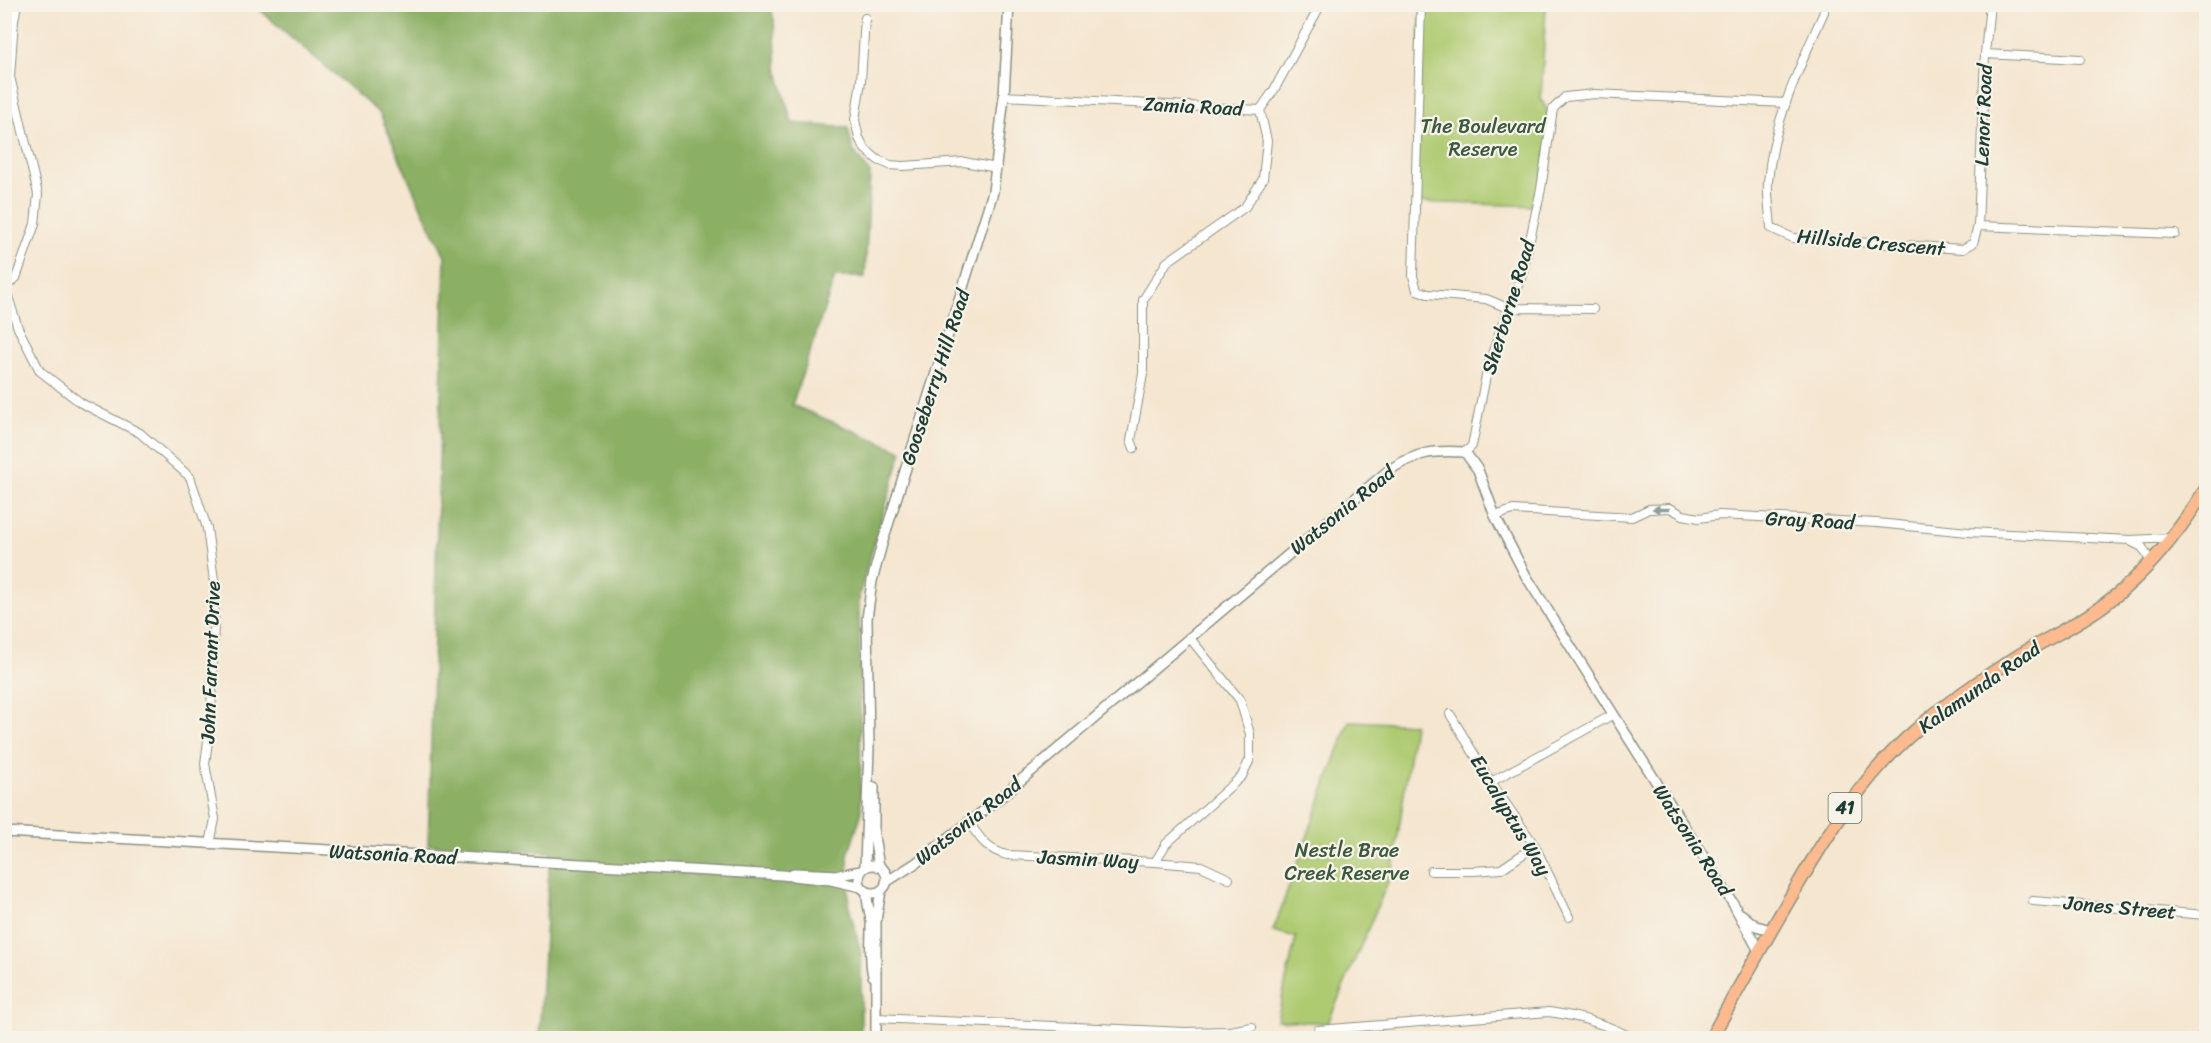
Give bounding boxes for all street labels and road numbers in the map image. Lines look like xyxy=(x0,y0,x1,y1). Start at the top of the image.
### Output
street label: Lenori Road xyxy=(1964,62,2003,167)
street label: Zamia Road xyxy=(1142,86,1245,127)
street label: Hillside Crescent xyxy=(1795,219,1947,266)
street label: Sherborne Road xyxy=(1471,234,1546,379)
street label: Gooseberry Hill Road xyxy=(890,283,981,470)
street label: Watsonia Road xyxy=(1282,456,1404,564)
street label: Gray Road xyxy=(1765,501,1857,540)
street label: John Farrant Drive xyxy=(190,580,231,745)
street label: Kalamunda Road xyxy=(1910,631,2049,743)
street label: Eucalyptus Way xyxy=(1460,748,1561,884)
street label: Watsonia Road xyxy=(907,767,1031,875)
street label: Watsonia Road xyxy=(1643,777,1743,905)
road number: 41 xyxy=(1828,793,1862,823)
street label: Watsonia Road xyxy=(328,834,459,875)
street label: Jasmin Way xyxy=(1035,839,1140,880)
street label: Jones Street xyxy=(2061,885,2178,930)

